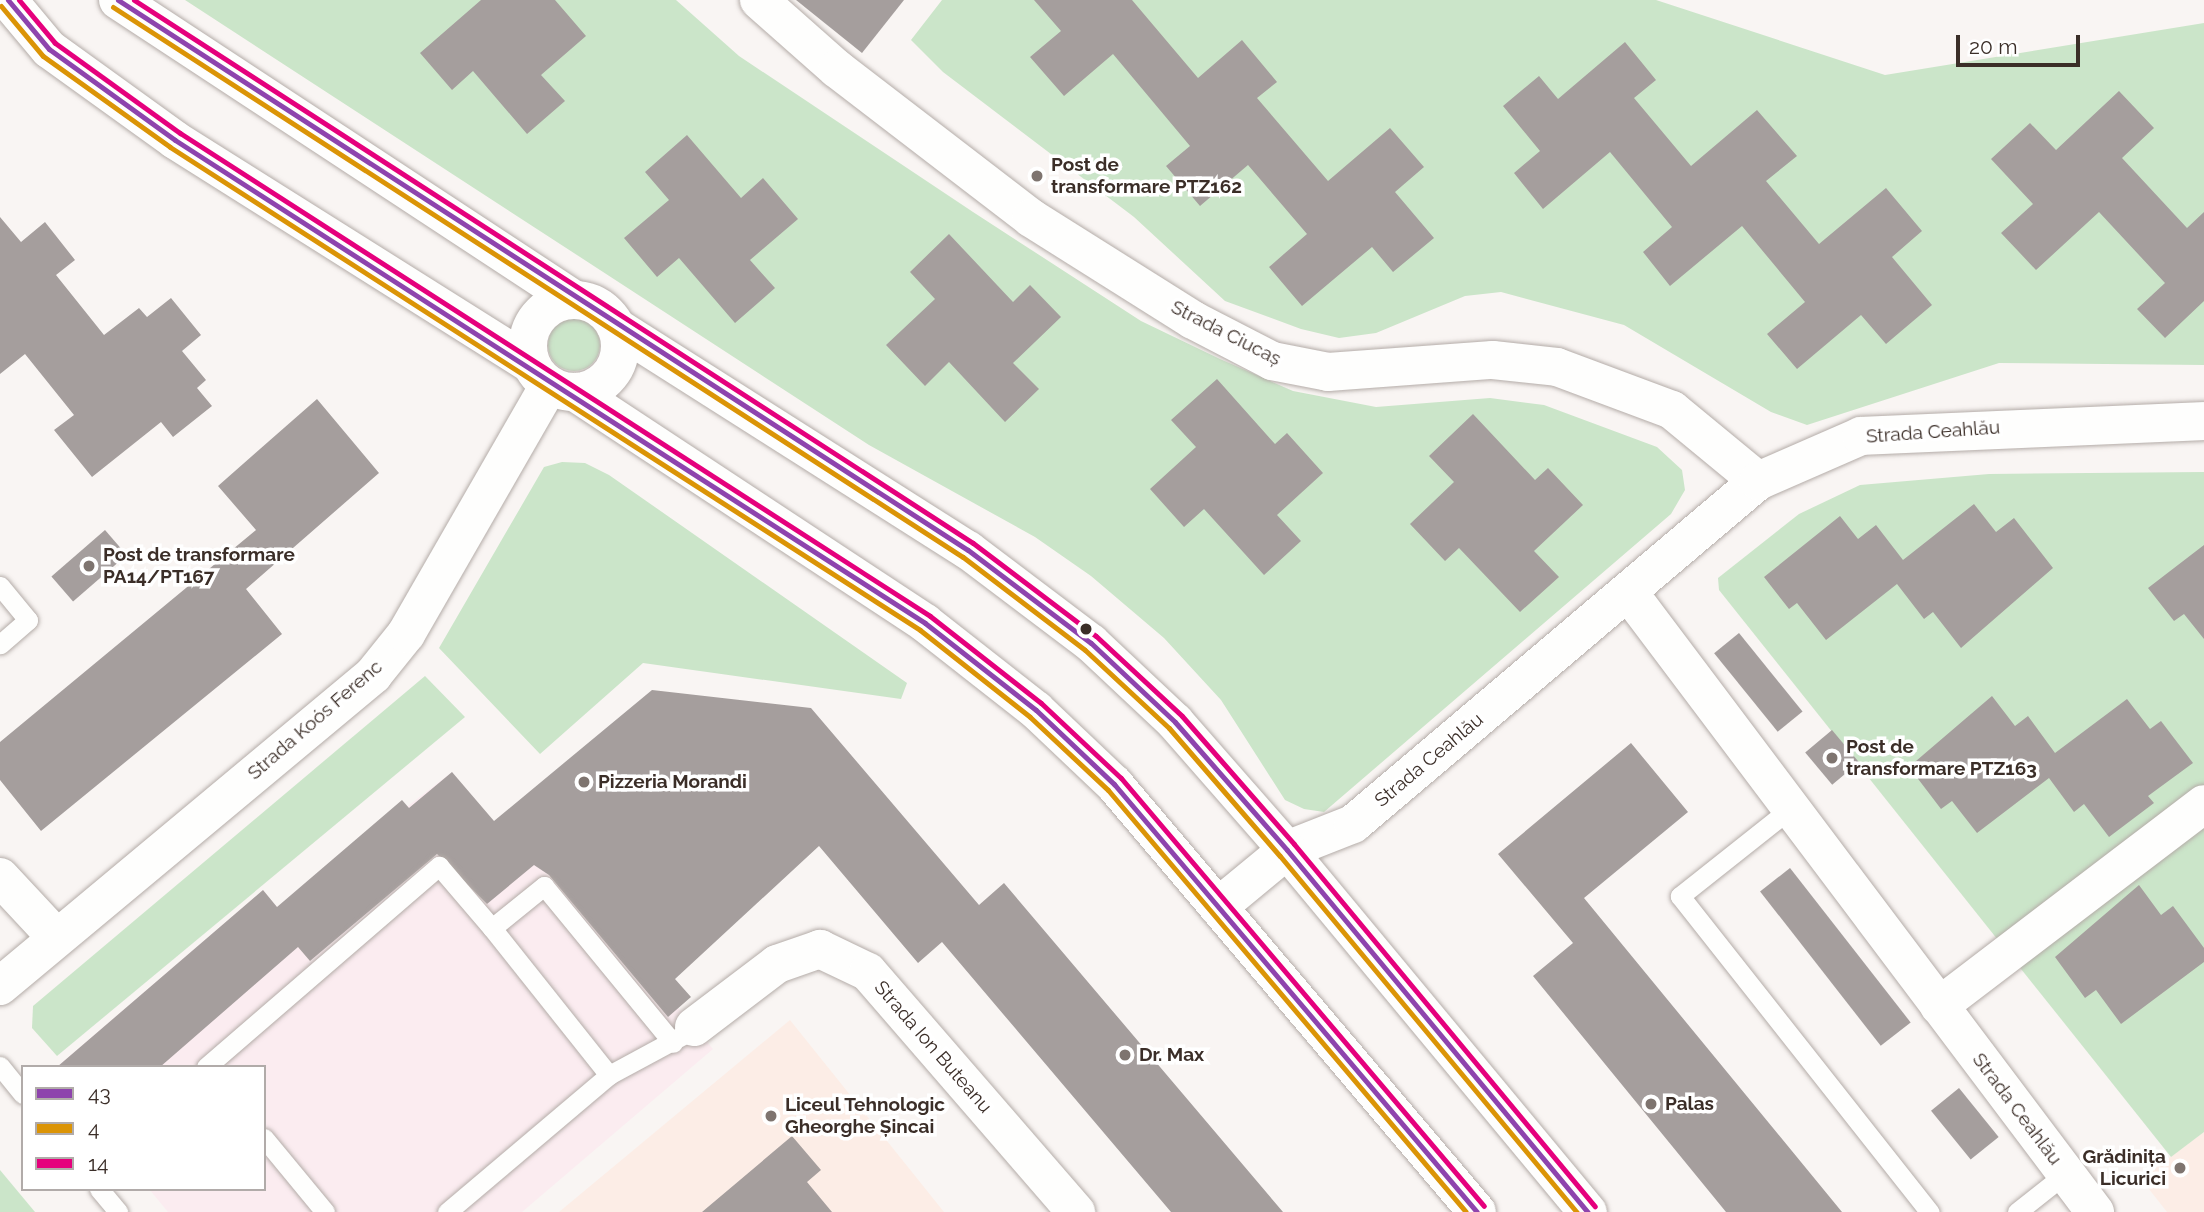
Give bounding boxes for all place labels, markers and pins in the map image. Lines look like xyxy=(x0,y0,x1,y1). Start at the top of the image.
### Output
place label: Post de transformare PTZ162 xyxy=(1051,154,1242,198)
marker: Post de transformare PTZ162 xyxy=(1029,168,1045,184)
place label: Post de transformare PA14/PT167 xyxy=(103,544,295,588)
marker: Post de transformare PA14/PT167 xyxy=(81,558,97,574)
unlabelled marker xyxy=(1079,622,1093,636)
place label: Post de transformare PTZ163 xyxy=(1846,736,2037,780)
marker: Post de transformare PTZ163 xyxy=(1824,750,1840,766)
place label: Pizzeria Morandi xyxy=(598,771,747,793)
marker: Pizzeria Morandi xyxy=(576,774,592,790)
place label: Dr. Max xyxy=(1139,1044,1204,1066)
marker: Dr. Max xyxy=(1117,1047,1133,1063)
place label: Palas xyxy=(1665,1093,1714,1115)
place label: Liceul Tehnologic Gheorghe Șincai xyxy=(785,1094,946,1138)
marker: Palas xyxy=(1643,1096,1659,1112)
marker: Liceul Tehnologic Gheorghe Șincai xyxy=(763,1108,779,1124)
place label: Grădinița Licurici xyxy=(2082,1146,2166,1190)
marker: Grădinița Licurici xyxy=(2172,1160,2188,1176)

